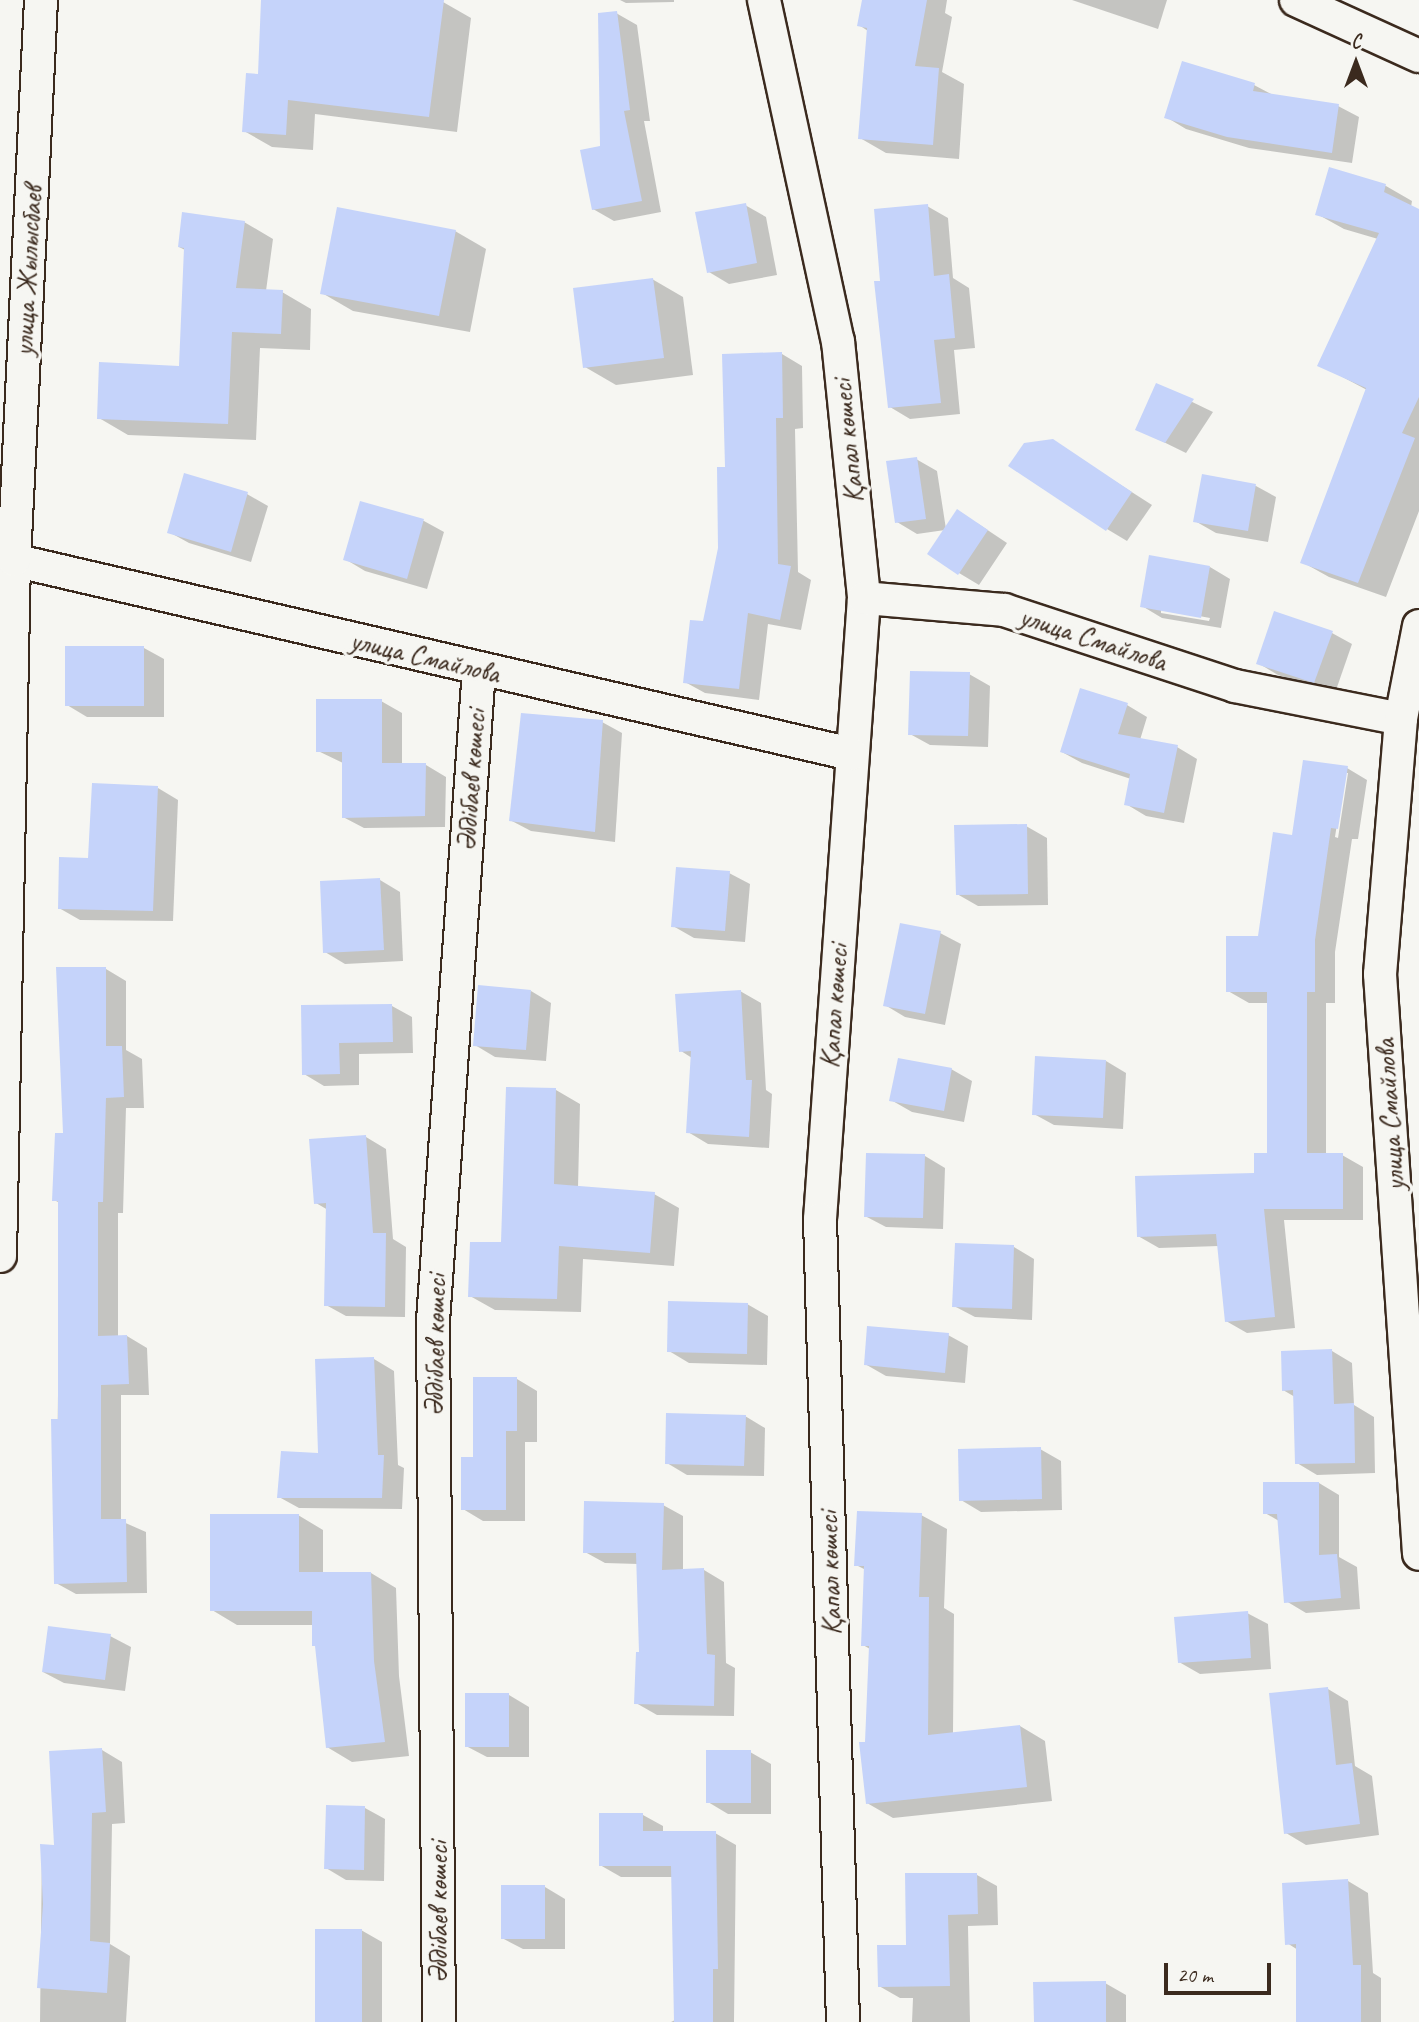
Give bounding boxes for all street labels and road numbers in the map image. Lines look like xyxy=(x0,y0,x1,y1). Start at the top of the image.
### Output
street label: улица Жылысбаев xyxy=(7,185,49,357)
street label: Қапал көшесі xyxy=(825,377,871,505)
street label: улица Смайлова xyxy=(1015,600,1171,678)
street label: улица Смайлова xyxy=(347,624,503,690)
street label: Әбдібаев көшесі xyxy=(449,708,493,852)
street label: Қапал көшесі xyxy=(813,943,855,1069)
street label: улица Смайлова xyxy=(1368,1038,1412,1192)
street label: Әбдібаев көшесі xyxy=(417,1274,453,1416)
street label: Қапал көшесі xyxy=(811,1510,849,1636)
street label: Әбдібаев көшесі xyxy=(421,1841,455,1983)

